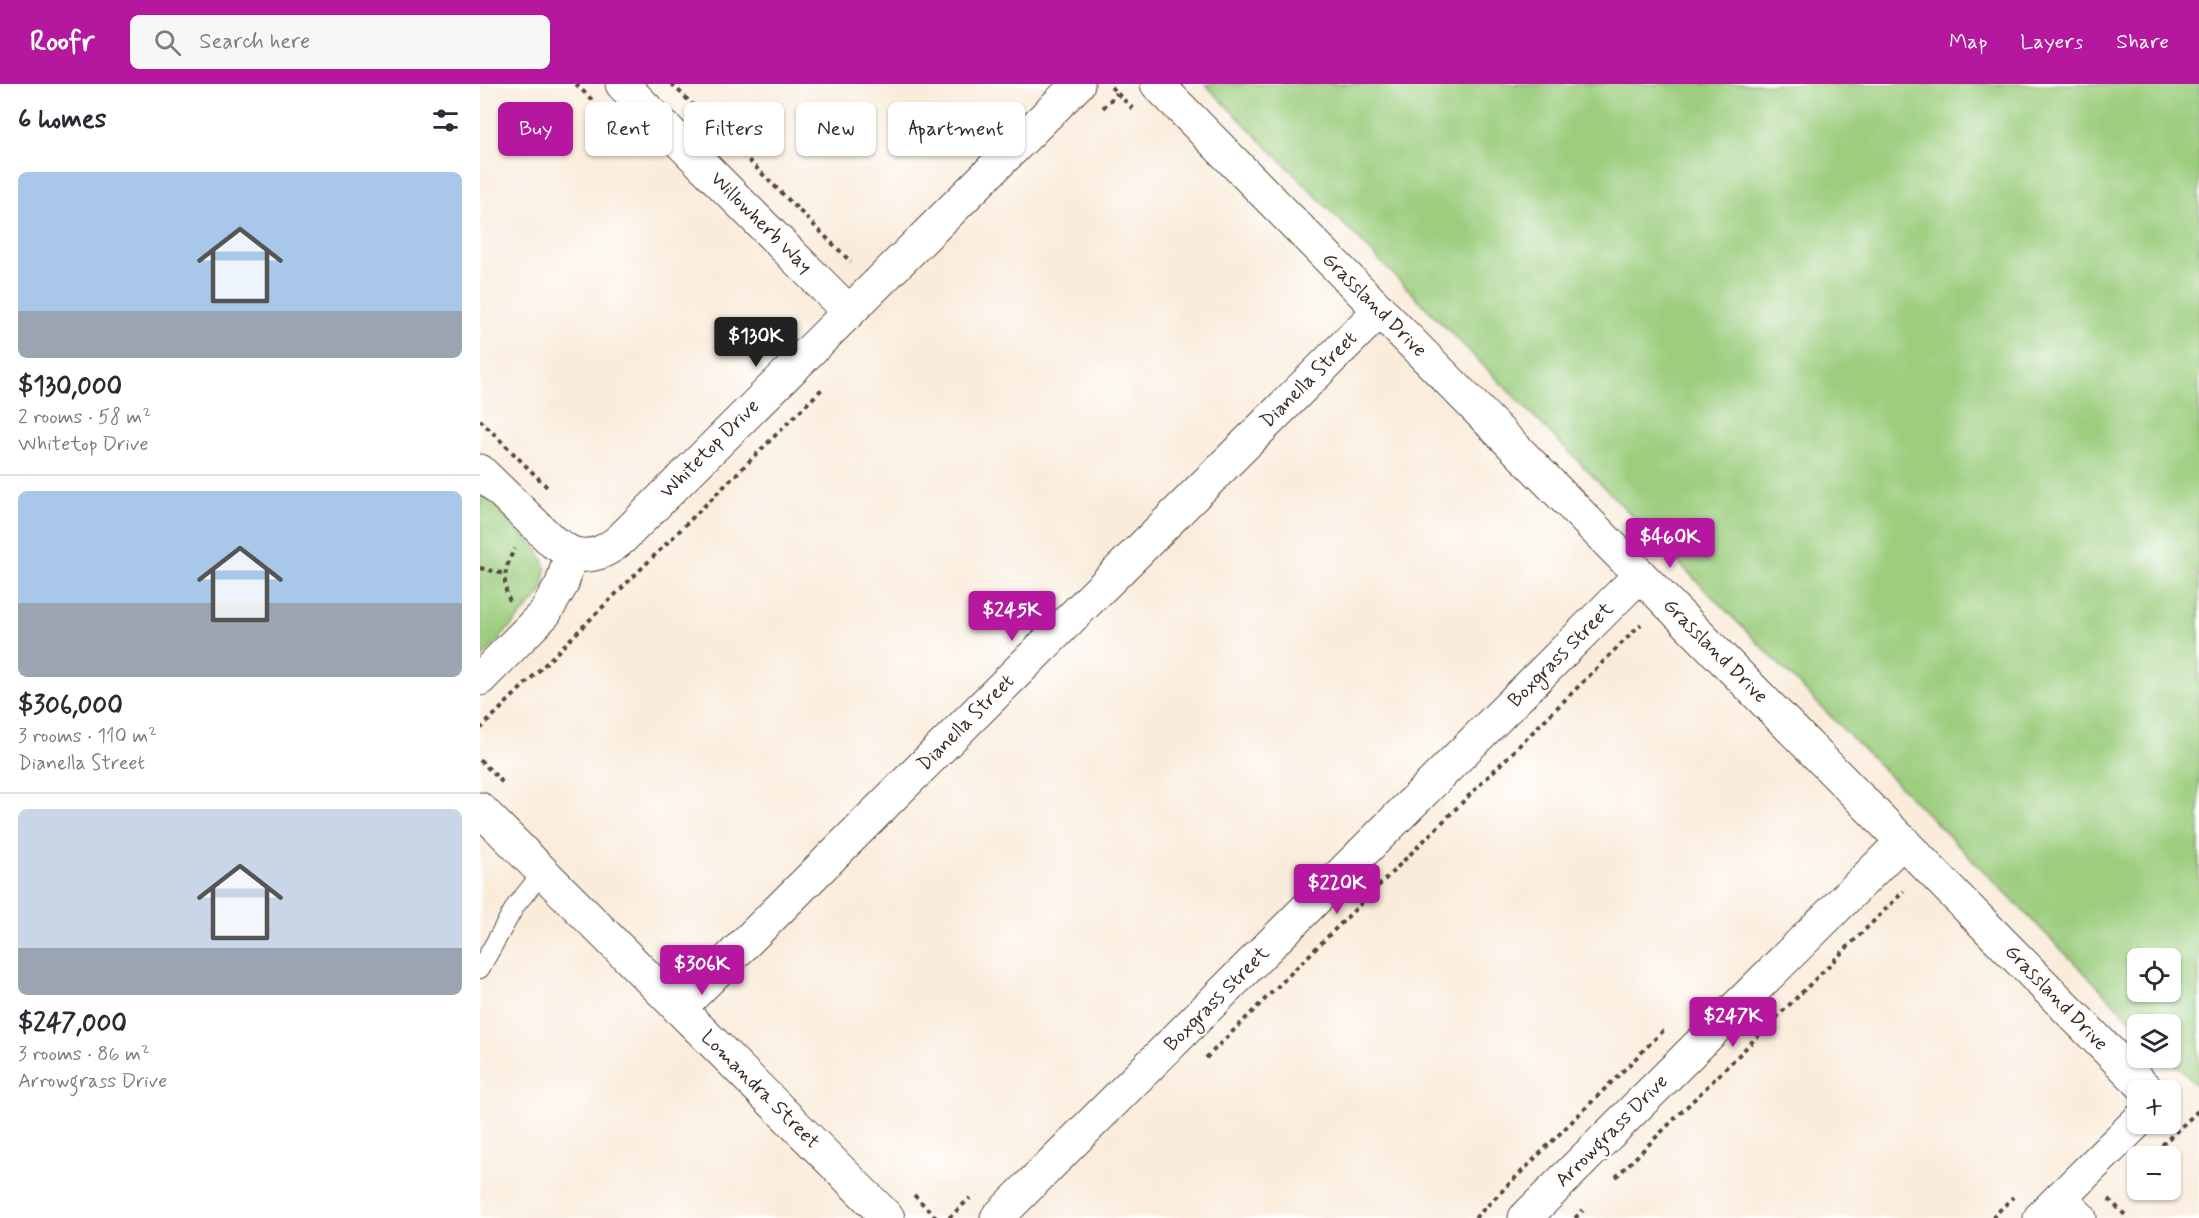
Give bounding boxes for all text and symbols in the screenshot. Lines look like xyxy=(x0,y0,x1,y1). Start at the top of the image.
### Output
search box xyxy=(130,15,550,69)
text: Roofr xyxy=(30,24,94,61)
icon: search xyxy=(151,26,184,59)
text: Search here xyxy=(199,28,310,56)
text: Map xyxy=(1949,28,1987,56)
text: Layers xyxy=(2020,28,2083,56)
text: Share xyxy=(2116,28,2169,56)
chip: Buy xyxy=(498,102,573,156)
chip: Rent xyxy=(585,102,672,156)
chip: Filters xyxy=(684,102,784,156)
chip: New xyxy=(796,102,876,156)
chip: Apartment xyxy=(888,102,1025,156)
text: 6 homes xyxy=(18,103,106,137)
icon: filters xyxy=(429,104,462,137)
street label: Willowherb Way xyxy=(704,166,818,280)
icon: home xyxy=(186,211,294,319)
street label: Grassland Drive xyxy=(1316,247,1432,363)
pin: $130K xyxy=(714,317,798,368)
text: $130K xyxy=(728,323,784,350)
street label: Dianella Street xyxy=(1255,326,1363,434)
text: $130,000 xyxy=(18,370,122,404)
street label: Whitetop Drive xyxy=(654,393,766,505)
text: 2 rooms · 58 m² xyxy=(18,404,151,431)
text: Whitetop Drive xyxy=(18,431,148,458)
pin: $460K xyxy=(1628,518,1712,569)
text: $460K xyxy=(1640,524,1700,551)
icon: home xyxy=(186,530,294,638)
pin: $245K xyxy=(970,591,1054,642)
street label: Grassland Drive xyxy=(1657,593,1773,709)
street label: Boxgrass Street xyxy=(1502,596,1621,714)
text: $245K xyxy=(983,597,1041,624)
street label: Dianella Street xyxy=(912,669,1020,777)
text: $306,000 xyxy=(18,689,123,723)
text: 3 rooms · 110 m² xyxy=(18,723,157,750)
text: Dianella Street xyxy=(18,750,145,777)
icon: home xyxy=(186,848,294,956)
pin: $220K xyxy=(1295,864,1379,915)
text: $220K xyxy=(1308,870,1366,897)
street label: Grassland Drive xyxy=(1998,939,2114,1057)
street label: Boxgrass Street xyxy=(1158,940,1277,1058)
pin: $306K xyxy=(660,945,744,996)
map controls xyxy=(2127,948,2181,1200)
button: locate xyxy=(2127,948,2181,1002)
text: $306K xyxy=(674,951,730,978)
pin: $247K xyxy=(1691,997,1775,1048)
text: $247K xyxy=(1704,1003,1762,1030)
text: $247,000 xyxy=(18,1007,127,1041)
button: layers xyxy=(2127,1014,2181,1068)
street label: Lomandra Street xyxy=(695,1025,825,1155)
text: 3 rooms · 86 m² xyxy=(18,1041,150,1068)
text: Arrowgrass Drive xyxy=(18,1068,167,1095)
street label: Arrowgrass Drive xyxy=(1550,1069,1676,1195)
button: + xyxy=(2127,1080,2181,1134)
button: − xyxy=(2127,1146,2181,1200)

